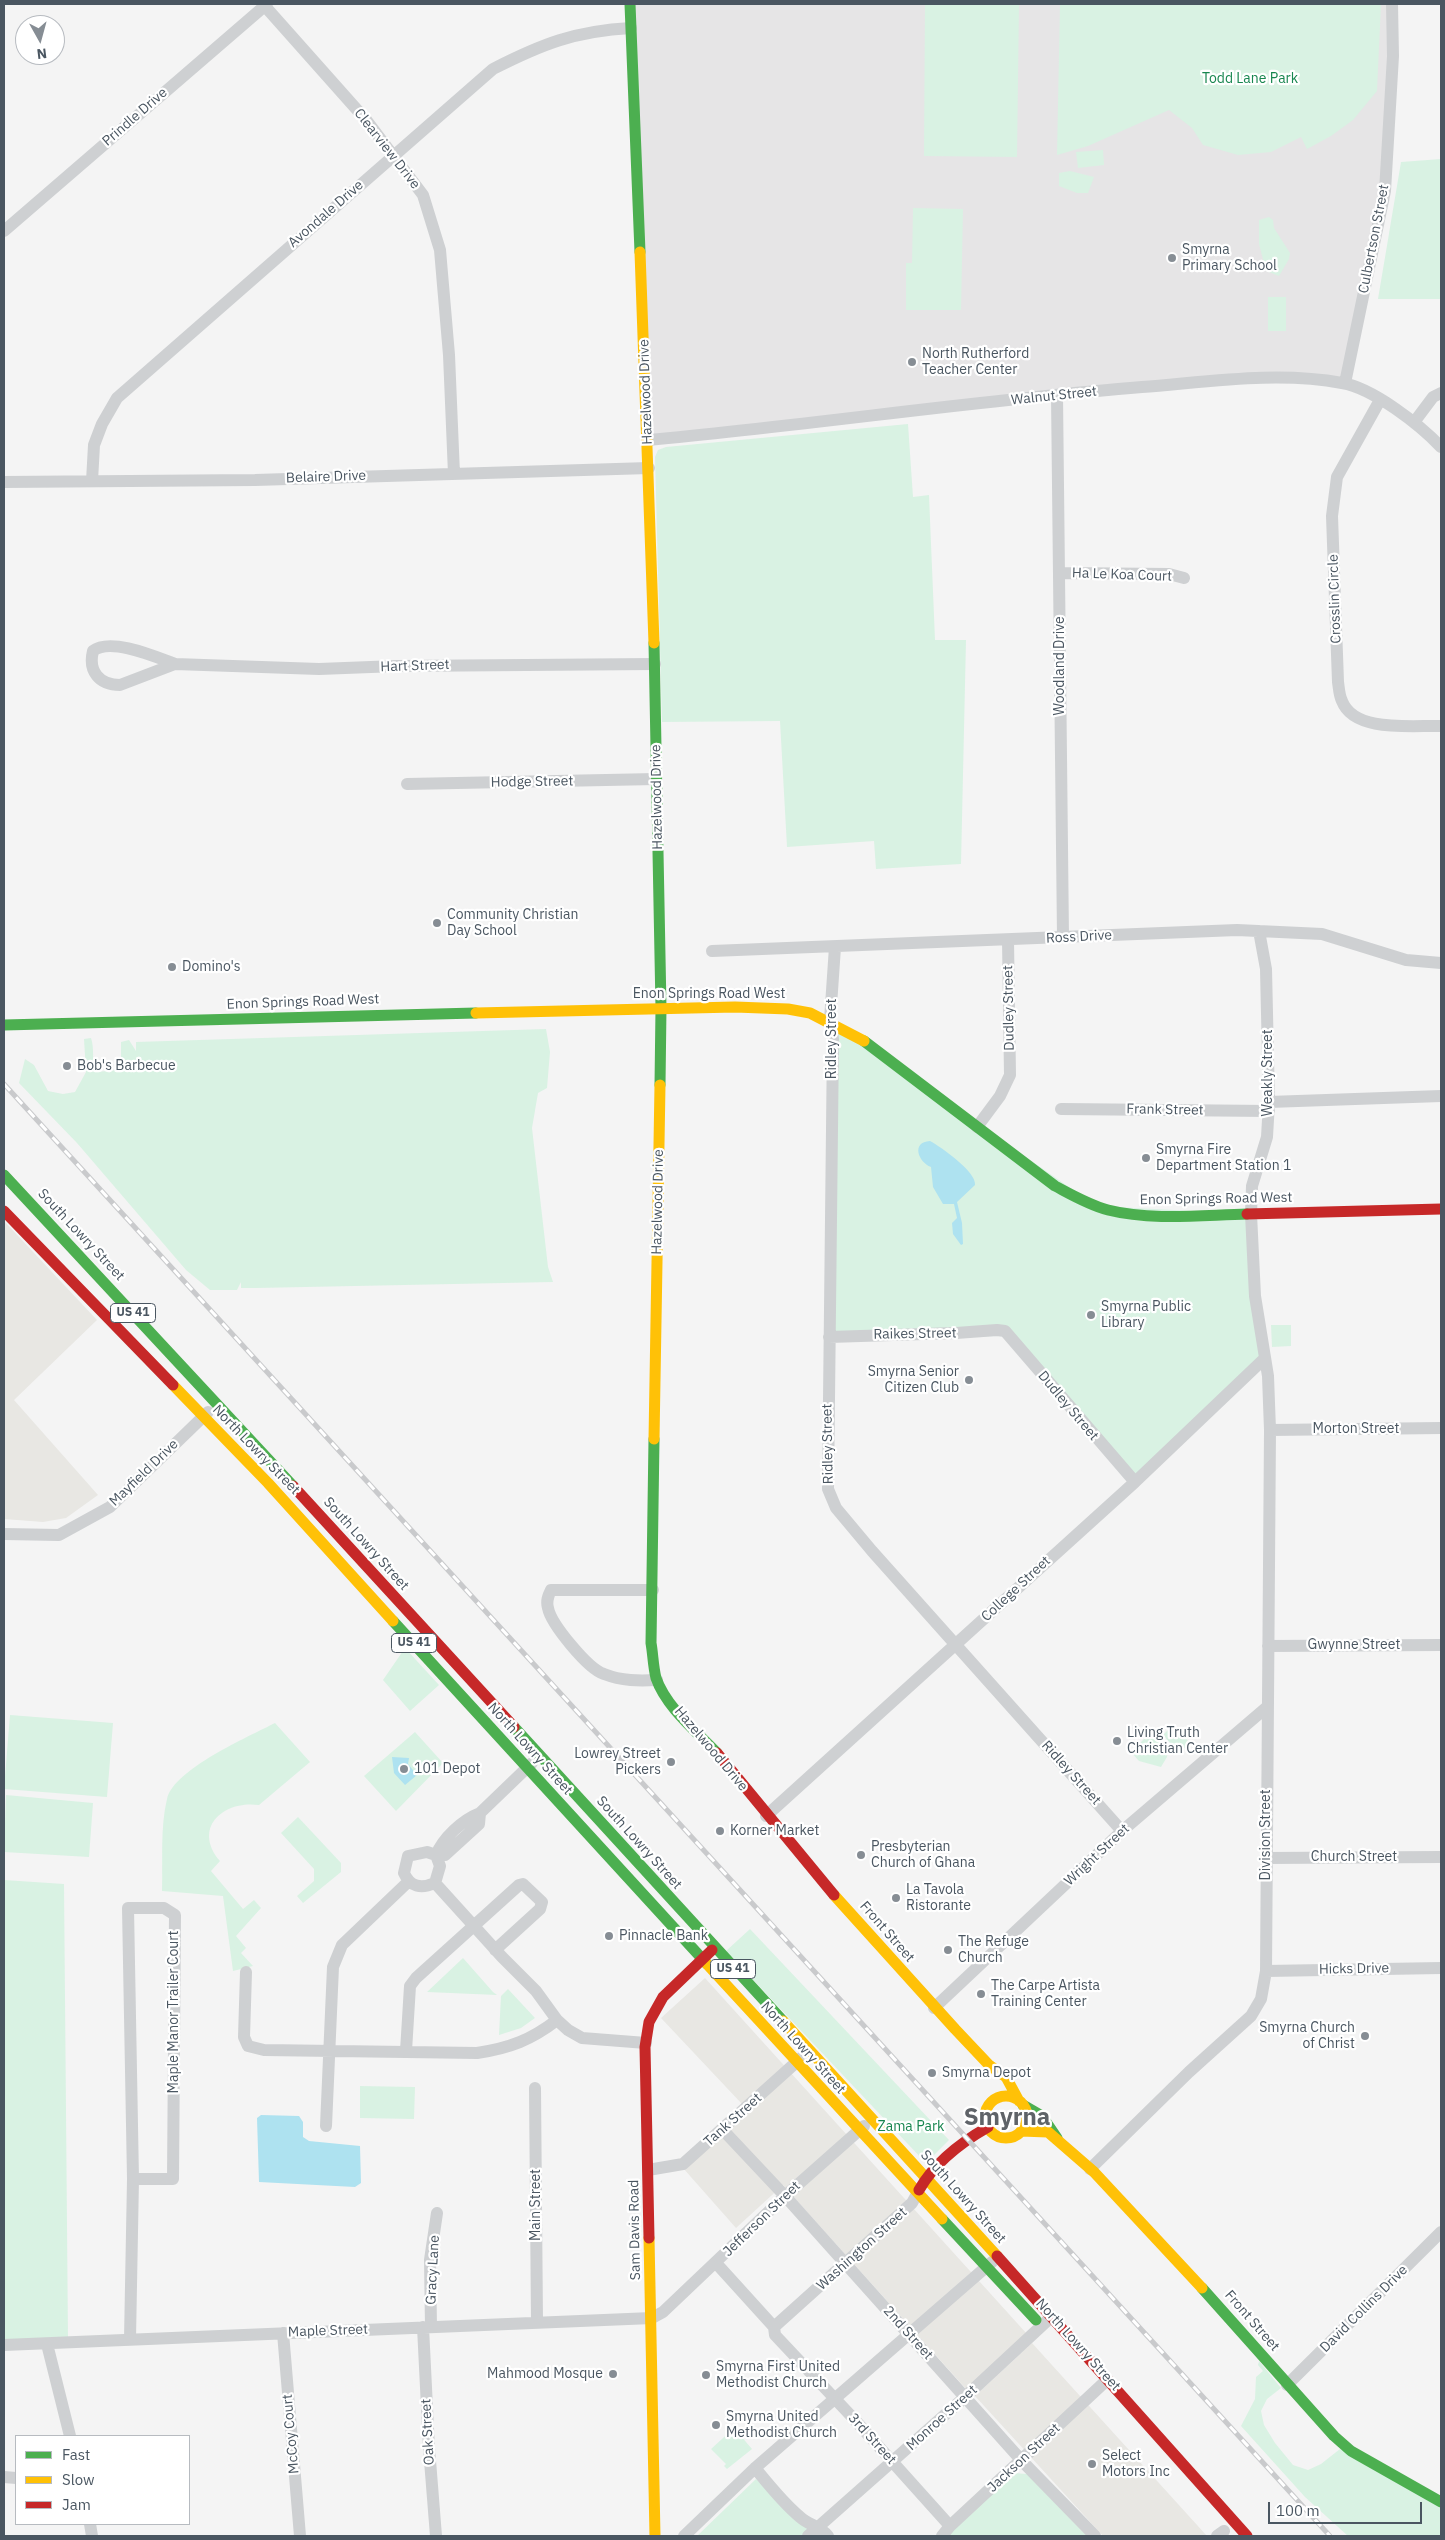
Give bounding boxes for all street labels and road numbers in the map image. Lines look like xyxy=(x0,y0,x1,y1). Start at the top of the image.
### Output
street label: Prindle Drive xyxy=(99,84,171,150)
street label: Clearview Drive xyxy=(350,105,424,193)
street label: Avondale Drive xyxy=(285,177,367,251)
street label: Culbertson Street xyxy=(1355,183,1393,295)
street label: Hazelwood Drive xyxy=(636,339,656,445)
street label: Walnut Street xyxy=(1010,383,1098,409)
street label: Belaire Drive xyxy=(286,467,366,487)
street label: Crosslin Circle xyxy=(1325,554,1345,644)
street label: Ha Le Koa Court xyxy=(1072,565,1172,585)
street label: Woodland Drive xyxy=(1052,616,1068,716)
street label: Hart Street xyxy=(380,656,450,676)
street label: Hazelwood Drive xyxy=(648,744,666,850)
street label: Hodge Street xyxy=(491,773,573,791)
street label: Ross Drive xyxy=(1046,927,1112,947)
street label: Dudley Street xyxy=(1000,965,1018,1051)
street label: Enon Springs Road West xyxy=(633,986,785,1002)
street label: Enon Springs Road West xyxy=(226,991,380,1013)
street label: Ridley Street xyxy=(824,999,840,1079)
street label: Weakly Street xyxy=(1260,1029,1276,1117)
street label: Frank Street xyxy=(1126,1101,1204,1119)
street label: Hazelwood Drive xyxy=(649,1149,667,1255)
street label: South Lowry Street xyxy=(34,1186,128,1284)
street label: Enon Springs Road West xyxy=(1140,1189,1292,1209)
road number: US 41 xyxy=(110,1304,156,1322)
street label: Raikes Street xyxy=(873,1325,957,1343)
street label: Dudley Street xyxy=(1034,1368,1102,1444)
street label: North Lowry Street xyxy=(209,1402,303,1498)
street label: Ridley Street xyxy=(819,1404,837,1484)
street label: Morton Street xyxy=(1313,1421,1399,1437)
street label: Mayfield Drive xyxy=(106,1436,182,1510)
street label: South Lowry Street xyxy=(320,1494,412,1594)
street label: College Street xyxy=(978,1553,1054,1625)
road number: US 41 xyxy=(392,1634,436,1652)
street label: Gwynne Street xyxy=(1308,1637,1400,1653)
street label: North Lowry Street xyxy=(484,1699,576,1799)
street label: Hazelwood Drive xyxy=(671,1703,751,1795)
street label: Ridley Street xyxy=(1038,1737,1104,1809)
street label: Division Street xyxy=(1258,1789,1274,1881)
street label: South Lowry Street xyxy=(593,1793,685,1893)
street label: Wright Street xyxy=(1061,1821,1133,1889)
street label: Church Street xyxy=(1311,1849,1397,1865)
street label: Front Street xyxy=(856,1898,918,1966)
street label: Maple Manor Trailer Court xyxy=(166,1931,182,2093)
road number: US 41 xyxy=(710,1960,756,1978)
street label: Hicks Drive xyxy=(1319,1960,1389,1978)
street label: North Lowry Street xyxy=(757,1998,849,2098)
street label: Tank Street xyxy=(701,2090,765,2150)
street label: South Lowry Street xyxy=(917,2147,1009,2247)
street label: Main Street xyxy=(528,2169,544,2241)
street label: Jefferson Street xyxy=(720,2178,804,2260)
street label: Sam Davis Road xyxy=(626,2180,644,2280)
street label: Washington Street xyxy=(813,2204,911,2294)
street label: Gracy Lane xyxy=(423,2235,443,2305)
street label: David Collins Drive xyxy=(1317,2262,1411,2356)
street label: Front Street xyxy=(1221,2287,1283,2355)
street label: North Lowry Street xyxy=(1032,2295,1124,2395)
street label: 2nd Street xyxy=(880,2303,936,2363)
street label: Maple Street xyxy=(288,2321,368,2341)
street label: Monroe Street xyxy=(903,2382,981,2454)
street label: McCoy Court xyxy=(279,2394,303,2474)
street label: Oak Street xyxy=(418,2398,438,2466)
street label: 3rd Street xyxy=(845,2410,899,2468)
street label: Jackson Street xyxy=(984,2420,1064,2496)

